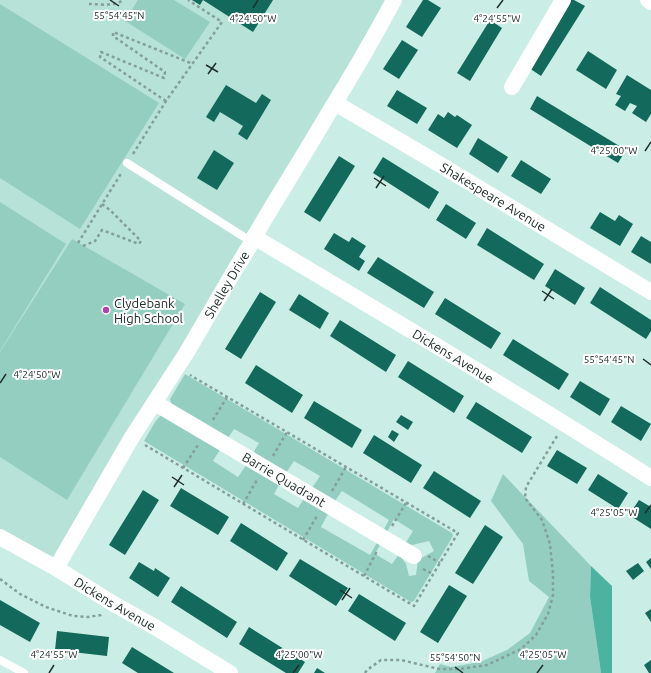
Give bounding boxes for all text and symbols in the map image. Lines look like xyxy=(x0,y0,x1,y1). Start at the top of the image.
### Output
text: 55°54'45"N xyxy=(94,10,144,21)
text: 4°24'50"W xyxy=(229,13,277,24)
text: 4°24'55"W xyxy=(473,13,521,24)
text: 4°25'00"W xyxy=(590,145,638,156)
street label: Shakespeare Avenue xyxy=(438,160,549,234)
street label: Shelley Drive xyxy=(201,248,252,320)
place label: Clydebank High School xyxy=(114,296,184,325)
marker: Clydebank High School xyxy=(101,305,111,315)
street label: Dickens Avenue xyxy=(410,326,496,386)
text: 55°54'45"N xyxy=(584,354,634,365)
text: 4°24'50"W xyxy=(13,369,61,380)
street label: Barrie Quadrant xyxy=(240,449,328,509)
text: 4°25'05"W xyxy=(590,507,638,518)
street label: Dickens Avenue xyxy=(72,574,158,633)
text: 4°24'55"W xyxy=(30,649,78,660)
text: 4°25'00"W xyxy=(275,649,323,660)
text: 4°25'05"W xyxy=(519,649,567,660)
text: 55°54'50"N xyxy=(430,652,480,663)

